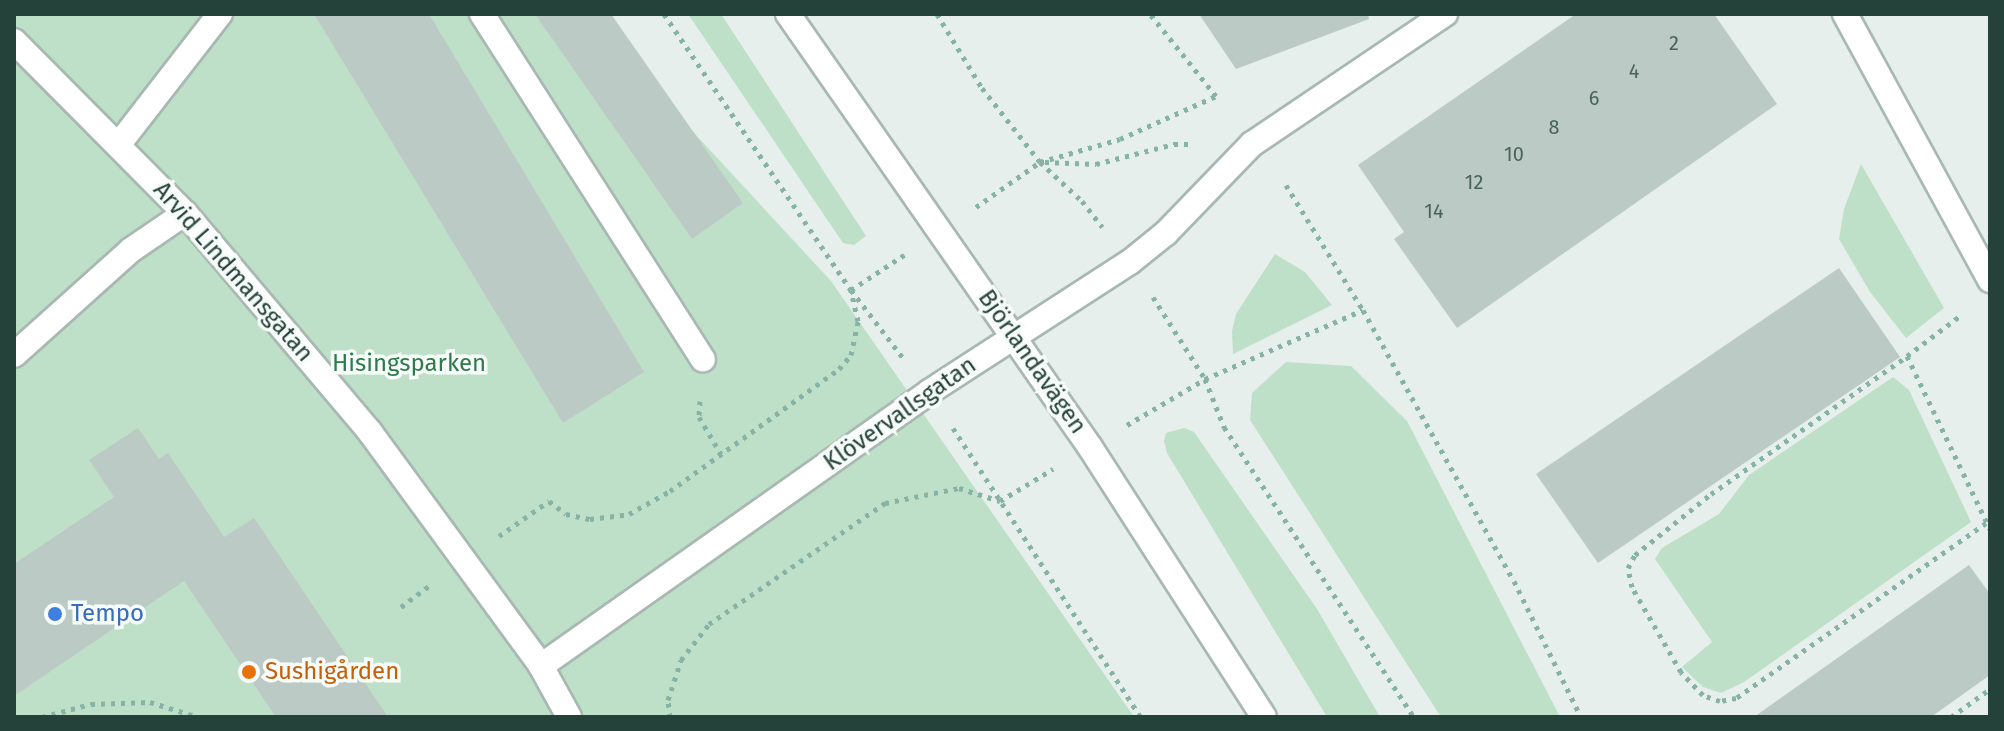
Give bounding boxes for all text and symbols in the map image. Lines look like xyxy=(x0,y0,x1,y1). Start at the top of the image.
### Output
house number: 2 xyxy=(1669,31,1679,55)
house number: 4 xyxy=(1629,59,1639,83)
house number: 6 xyxy=(1589,86,1599,110)
house number: 8 xyxy=(1548,115,1560,139)
house number: 10 xyxy=(1504,142,1524,166)
house number: 12 xyxy=(1465,170,1483,194)
street label: Arvid Lindmansgatan xyxy=(147,176,319,368)
house number: 14 xyxy=(1424,199,1444,223)
street label: Björlandavägen xyxy=(972,284,1092,440)
park label: Hisingsparken xyxy=(332,350,486,378)
street label: Klövervallsgatan xyxy=(818,351,982,477)
place label: Tempo xyxy=(71,600,144,628)
marker: Tempo xyxy=(46,605,64,623)
place label: Sushigården xyxy=(265,658,399,686)
marker: Sushigården xyxy=(240,663,258,681)

